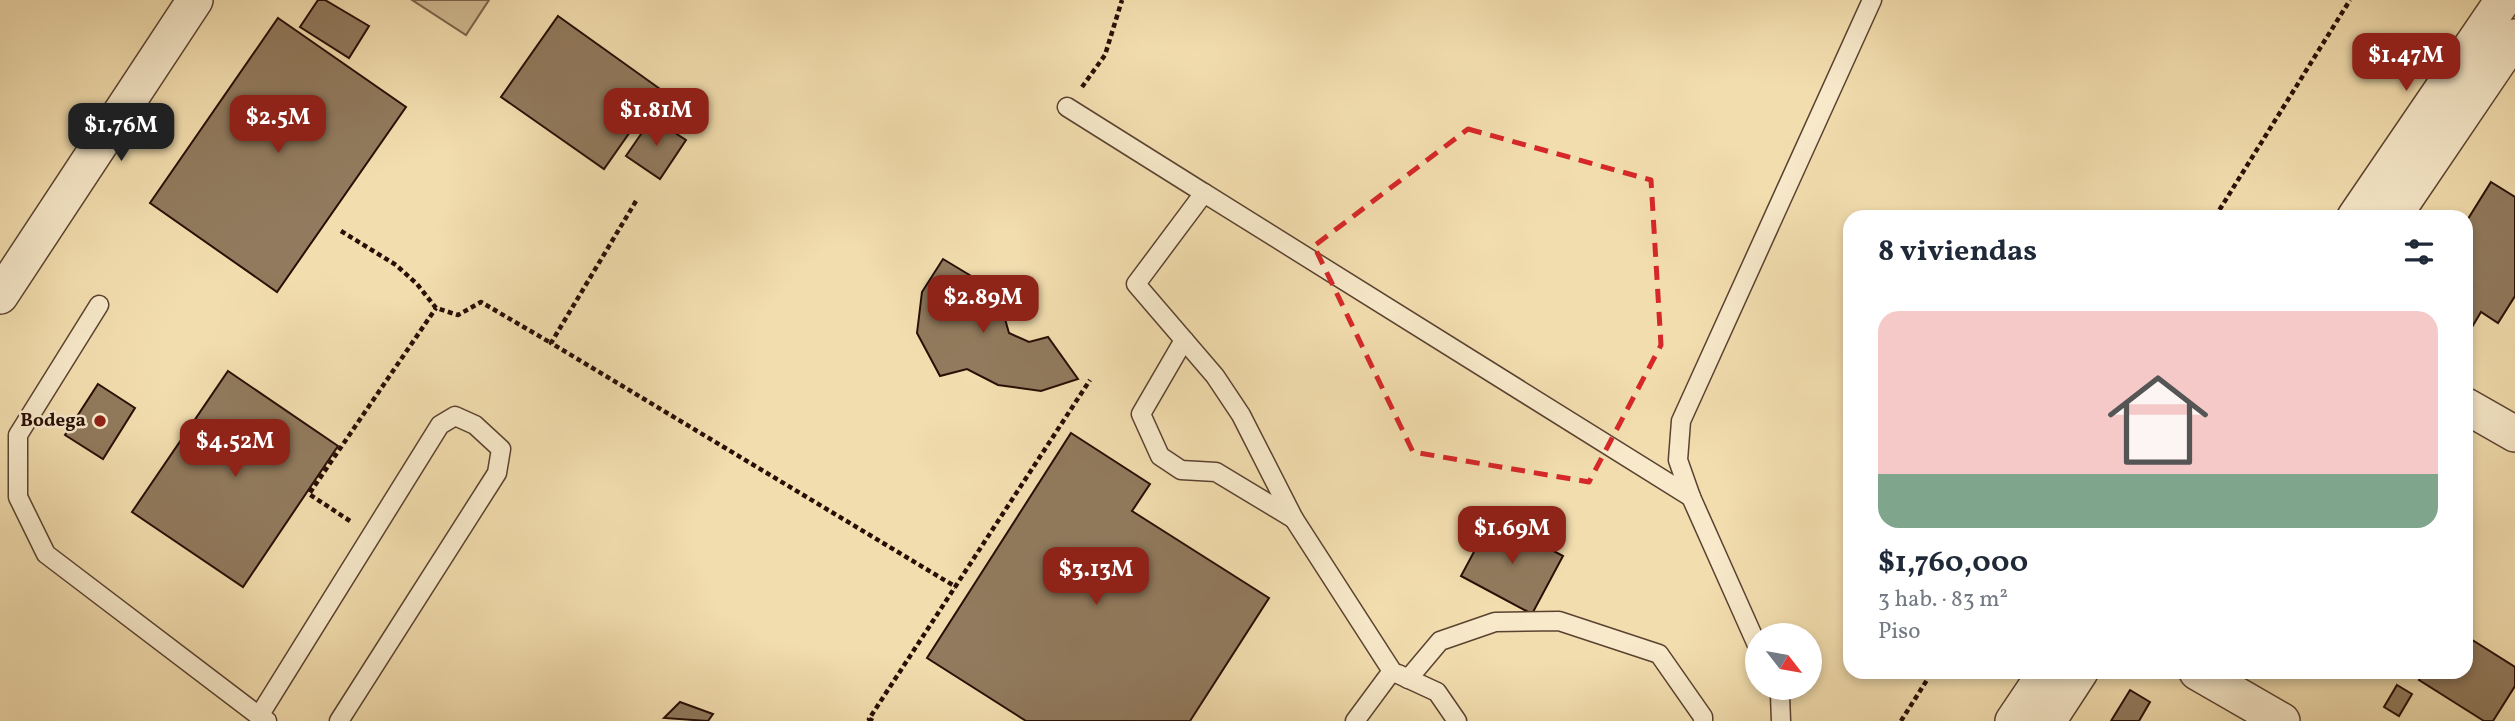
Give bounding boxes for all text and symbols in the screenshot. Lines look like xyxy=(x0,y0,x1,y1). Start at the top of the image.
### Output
pin: $1.47M xyxy=(2349,34,2463,93)
text: $1.47M xyxy=(2368,40,2444,72)
pin: $1.81M xyxy=(599,88,713,148)
text: $1.81M xyxy=(620,95,692,127)
pin: $2.5M xyxy=(229,96,327,155)
text: $2.5M xyxy=(246,102,310,134)
pin: $1.76M xyxy=(64,104,178,163)
text: $1.76M xyxy=(84,110,158,142)
text: 8 viviendas xyxy=(1878,231,2037,273)
icon: filters xyxy=(2400,233,2438,271)
pin: $2.89M xyxy=(926,276,1040,335)
text: $2.89M xyxy=(944,282,1022,314)
icon: home xyxy=(2095,357,2221,483)
place label: Bodega xyxy=(20,408,86,434)
marker: Bodega xyxy=(92,413,108,429)
pin: $4.52M xyxy=(178,420,292,479)
text: $4.52M xyxy=(196,426,274,458)
pin: $1.69M xyxy=(1455,506,1569,566)
text: $1.69M xyxy=(1474,513,1550,545)
text: $1,760,000 xyxy=(1878,542,2028,584)
pin: $3.13M xyxy=(1039,548,1153,607)
text: $3.13M xyxy=(1059,554,1133,586)
text: 3 hab. · 83 m² xyxy=(1878,584,2008,616)
text: Piso xyxy=(1878,616,1920,648)
north arrow xyxy=(1745,623,1822,700)
map controls xyxy=(1745,623,1822,700)

